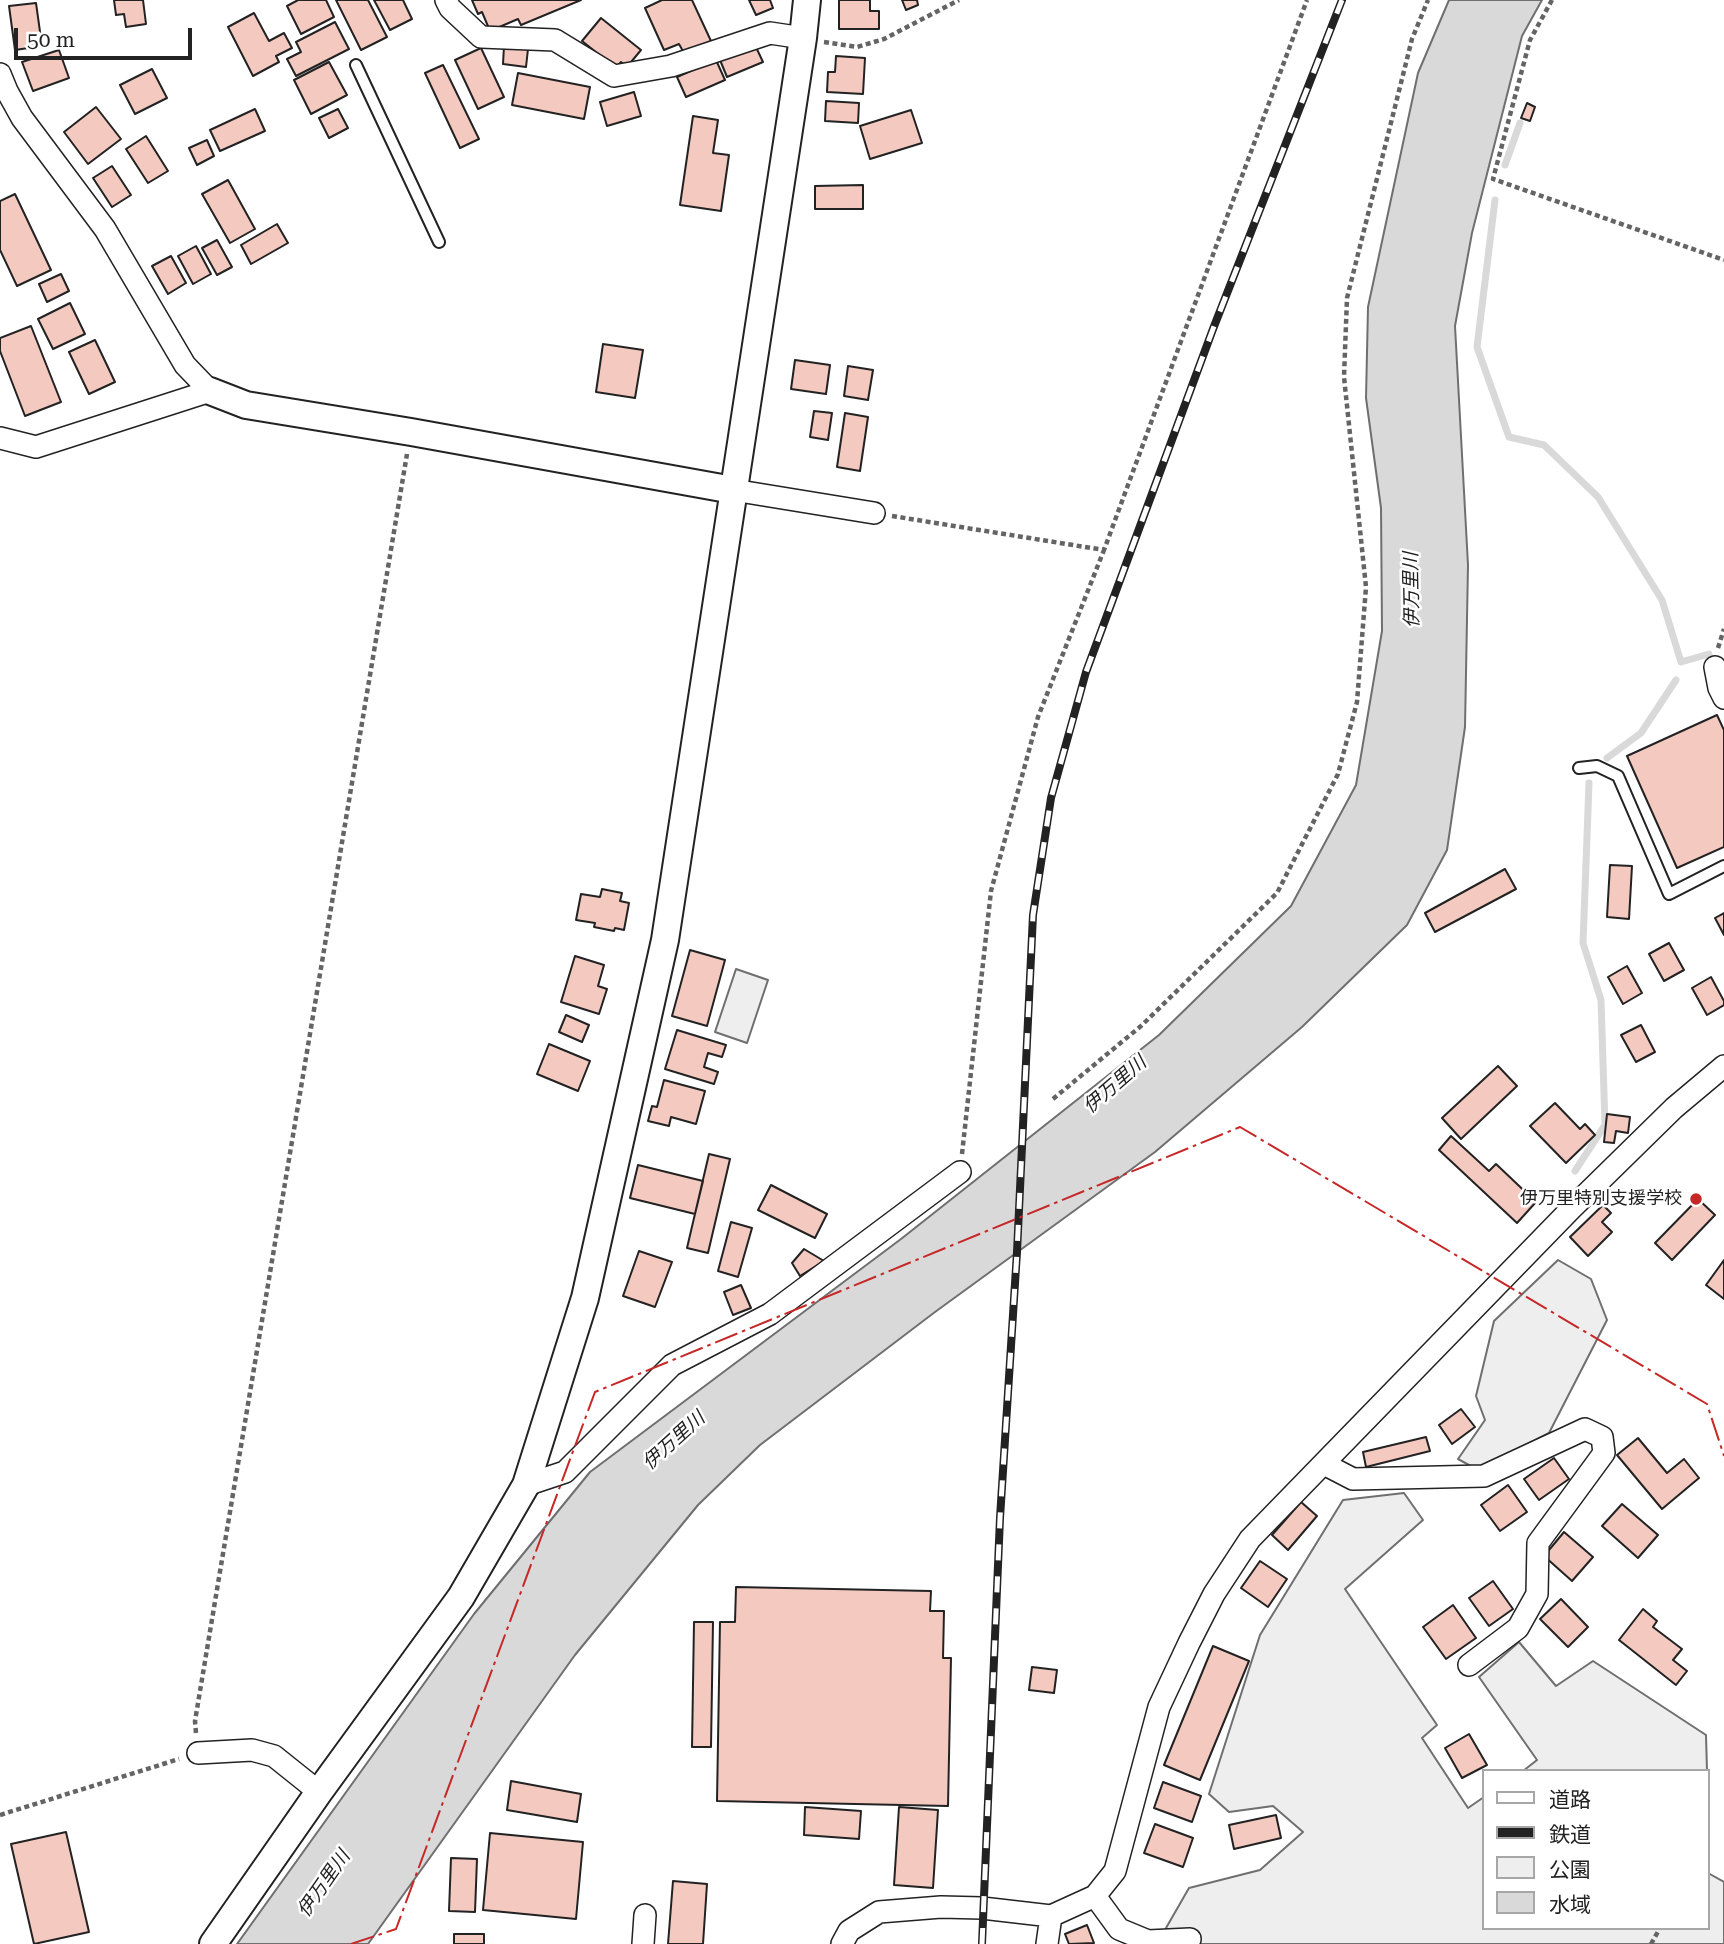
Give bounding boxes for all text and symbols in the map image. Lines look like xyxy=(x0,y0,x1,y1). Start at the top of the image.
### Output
scale bar xyxy=(18,14,196,58)
text: 50 m xyxy=(27,28,75,52)
water label: 伊万里川 xyxy=(1400,552,1424,628)
water label: 伊万里川 xyxy=(1079,1051,1151,1119)
place label: 伊万里特別支援学校 xyxy=(1520,1188,1682,1210)
marker: 伊万里特別支援学校 xyxy=(1688,1191,1704,1207)
water label: 伊万里川 xyxy=(638,1407,710,1475)
legend xyxy=(1482,1769,1710,1930)
text: 道路 xyxy=(1549,1788,1591,1812)
text: 鉄道 xyxy=(1549,1823,1591,1847)
water label: 伊万里川 xyxy=(293,1846,355,1922)
text: 公園 xyxy=(1549,1858,1591,1882)
text: 水域 xyxy=(1549,1893,1591,1917)

